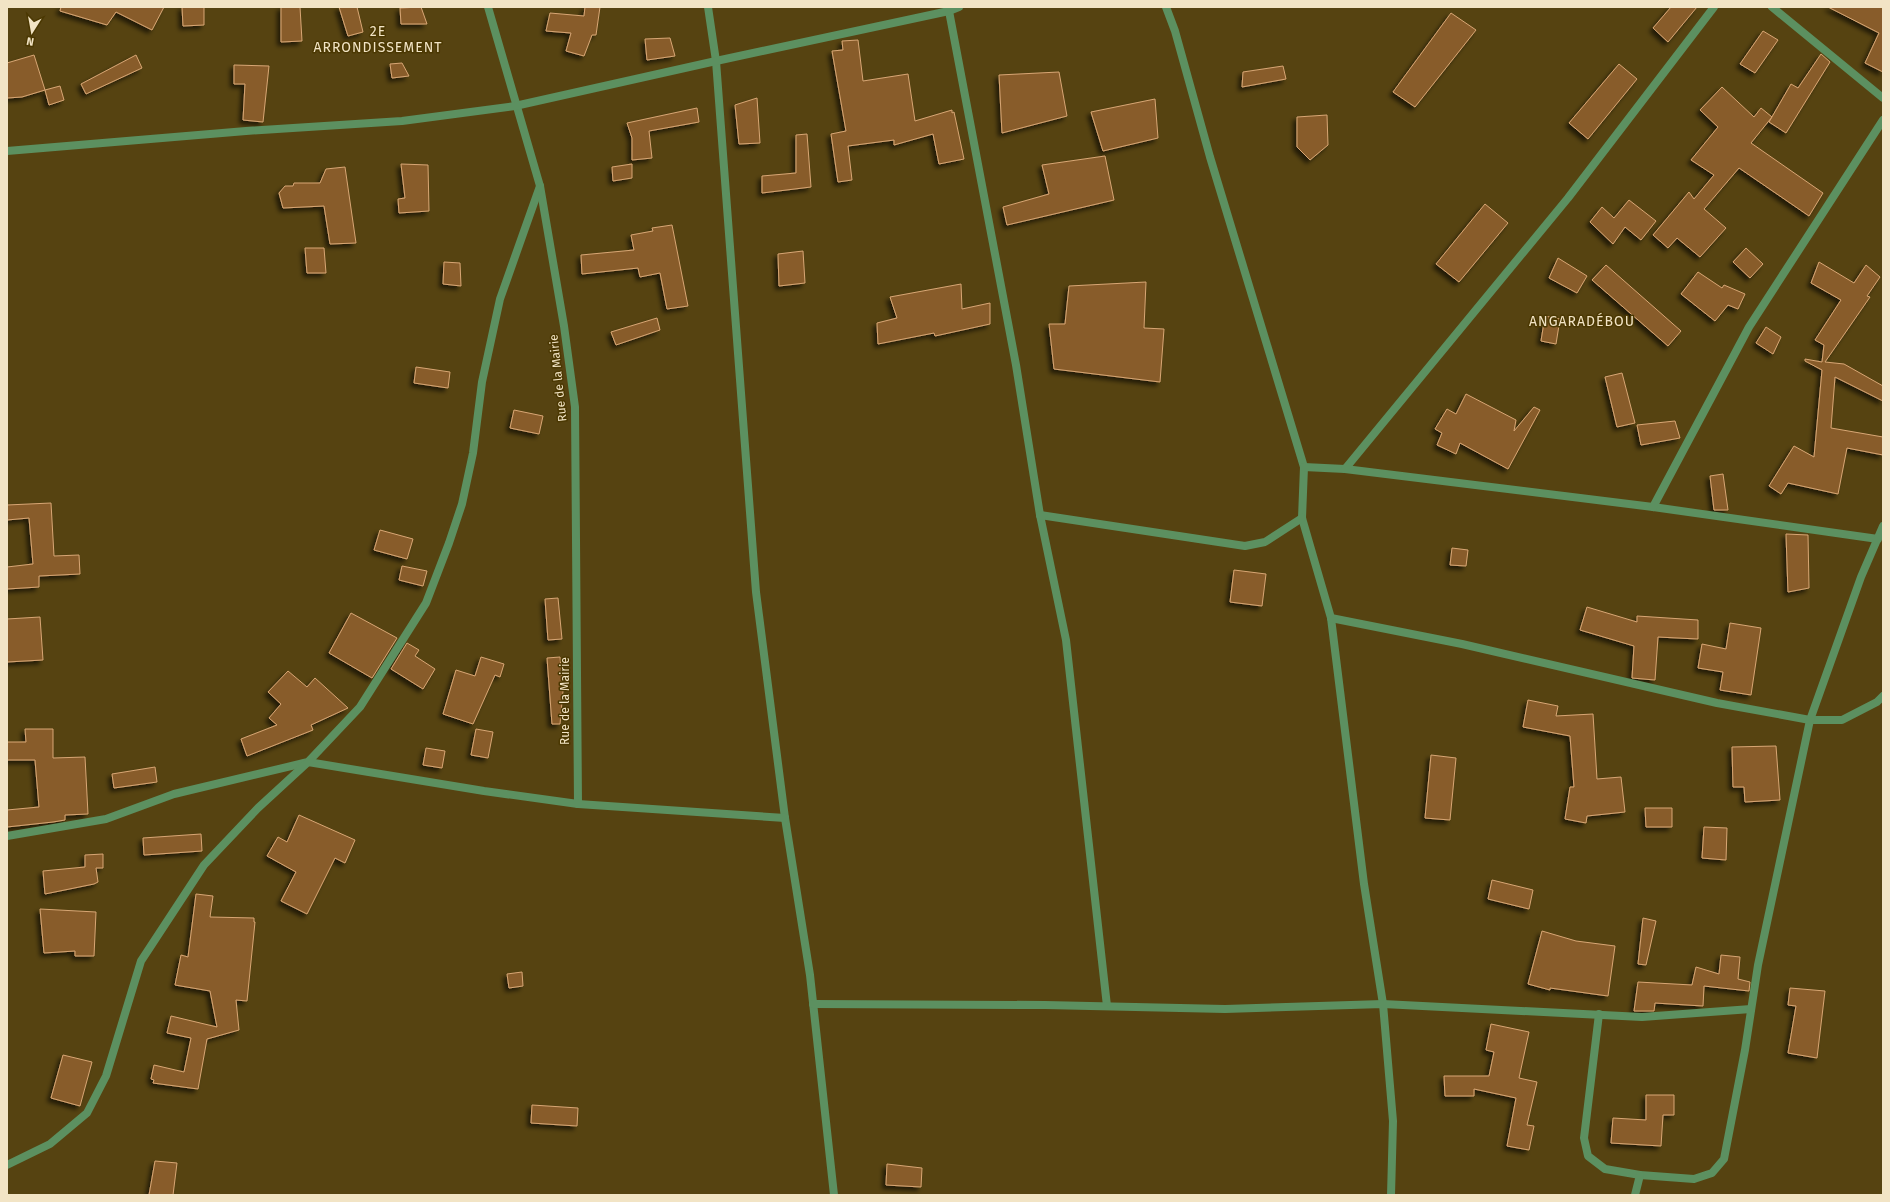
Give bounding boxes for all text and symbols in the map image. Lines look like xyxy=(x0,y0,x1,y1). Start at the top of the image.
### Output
north arrow xyxy=(12,12,52,52)
district label: 2E ARRONDISSEMENT xyxy=(314,23,443,56)
text: N xyxy=(25,34,35,48)
district label: ANGARADÉBOU xyxy=(1529,312,1635,330)
street label: Rue de la Mairie xyxy=(546,334,570,422)
street label: Rue de la Mairie xyxy=(558,657,572,745)

